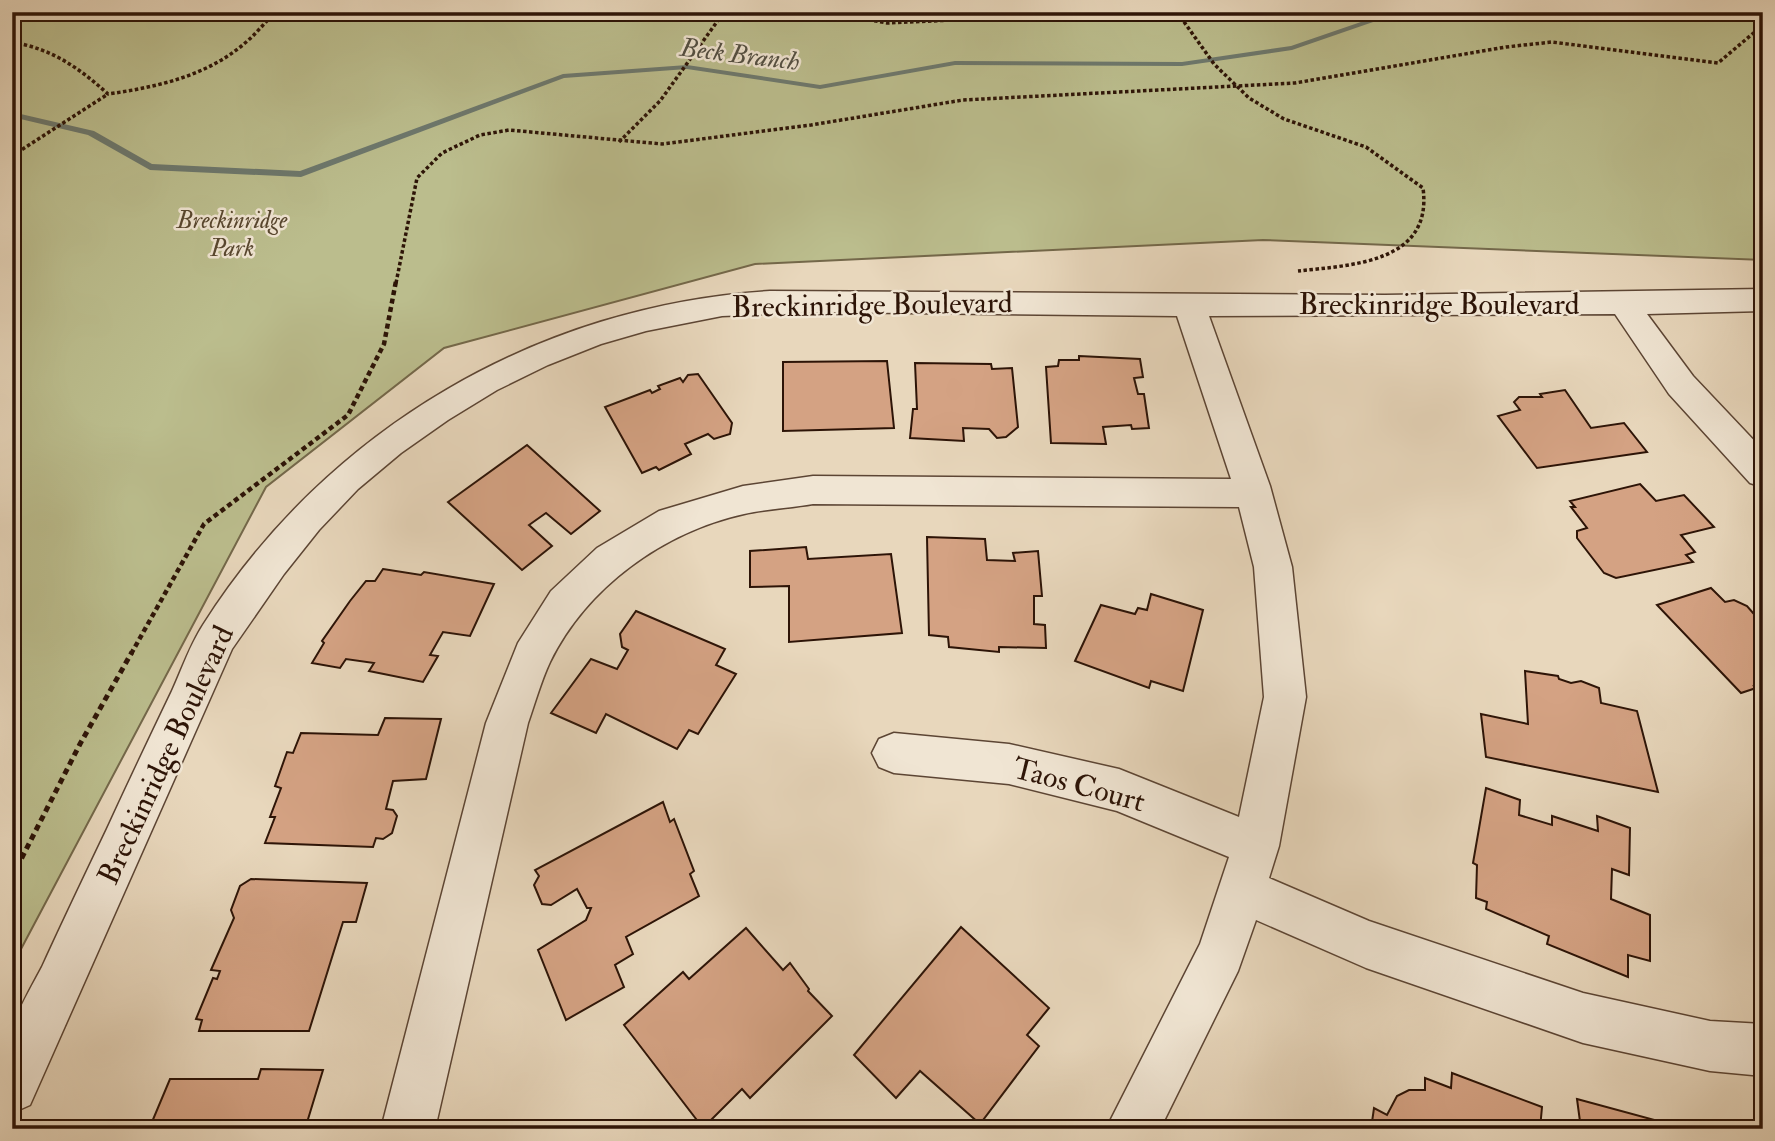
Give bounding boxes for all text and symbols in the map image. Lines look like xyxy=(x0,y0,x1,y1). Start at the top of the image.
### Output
water label: Beck Branch xyxy=(676,32,802,78)
park label: Breckinridge Park xyxy=(176,205,288,264)
street label: Breckinridge Boulevard xyxy=(731,284,1013,326)
street label: Breckinridge Boulevard xyxy=(1298,286,1580,323)
street label: Breckinridge Boulevard xyxy=(90,620,242,890)
street label: Taos Court xyxy=(1009,750,1149,820)

